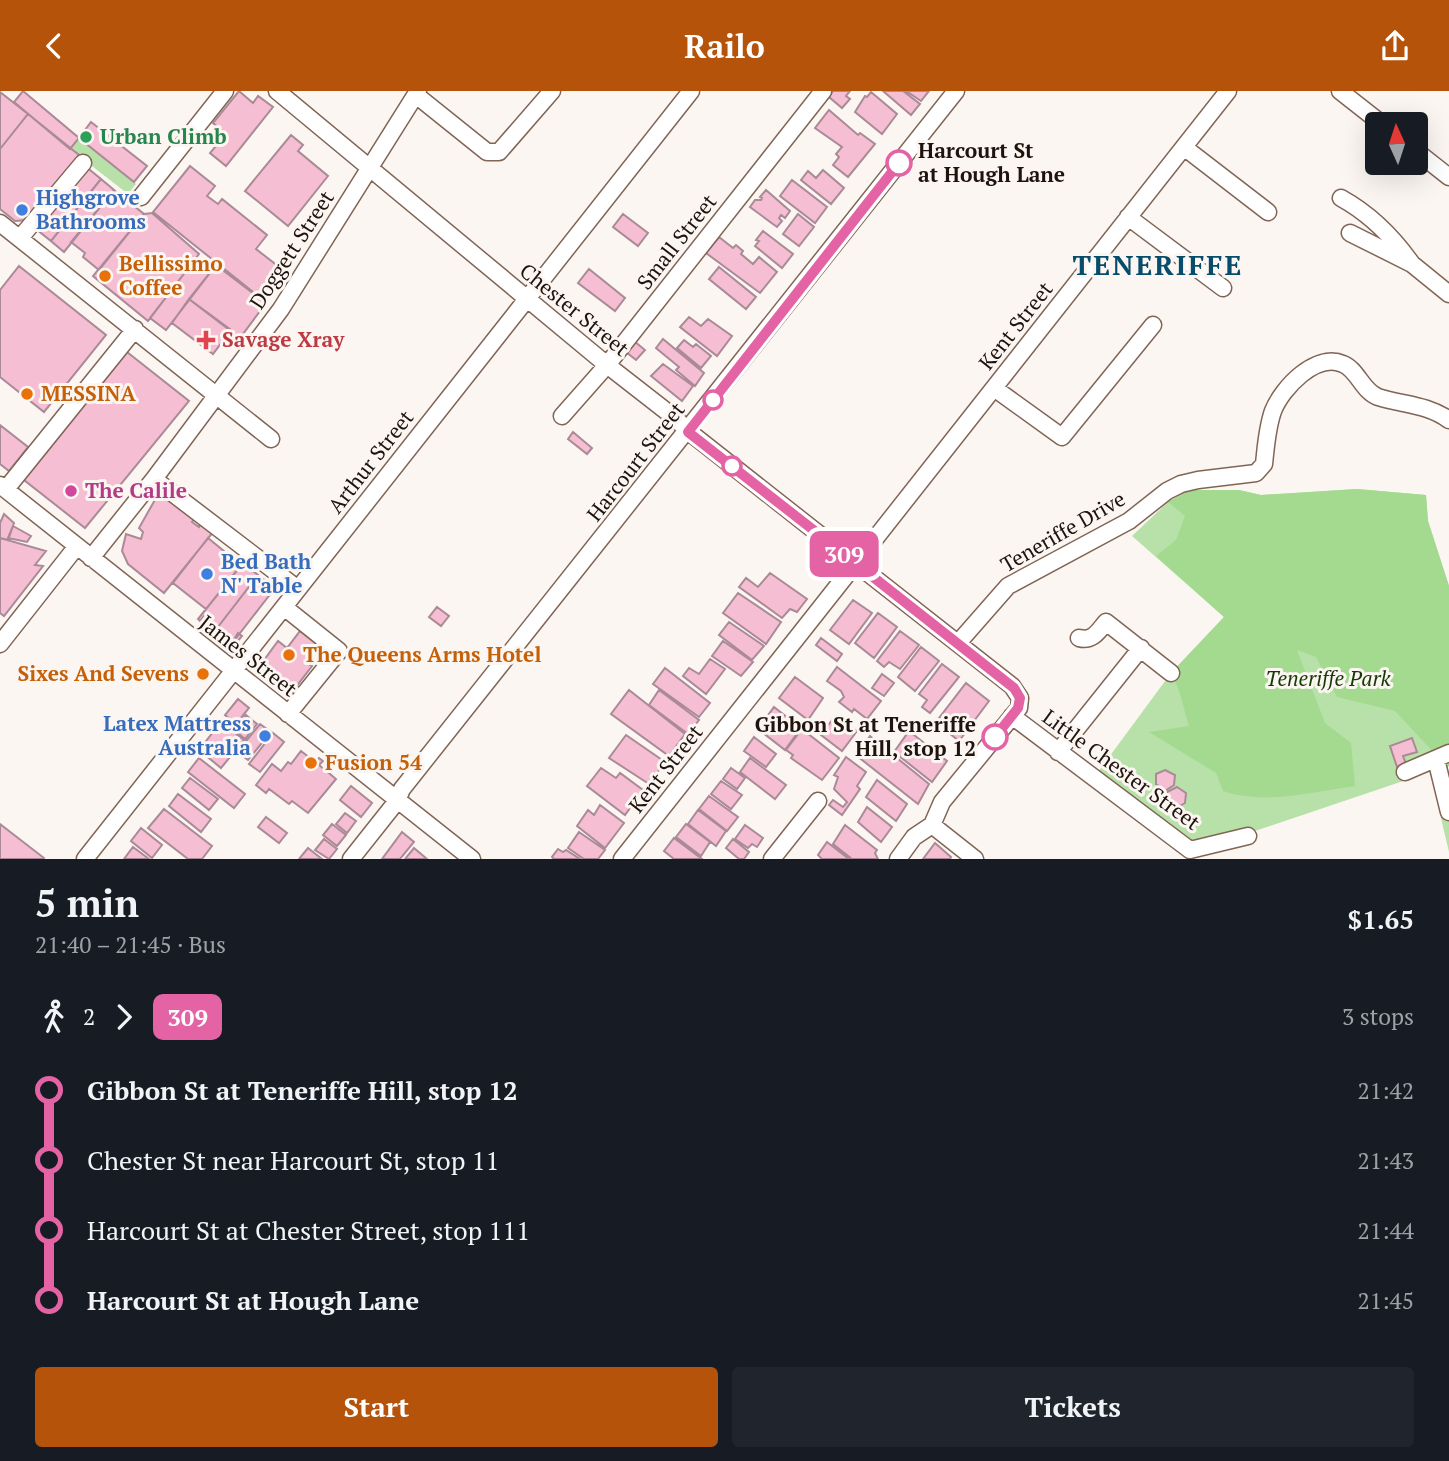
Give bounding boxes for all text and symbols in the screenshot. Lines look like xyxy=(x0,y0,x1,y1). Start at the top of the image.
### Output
text: Railo xyxy=(684,25,765,67)
icon: back xyxy=(35,27,73,65)
icon: share xyxy=(1376,27,1414,65)
north arrow xyxy=(1365,112,1428,175)
map controls xyxy=(1365,112,1428,175)
place label: Urban Climb xyxy=(100,122,227,150)
marker: Urban Climb xyxy=(78,129,94,145)
place label: Harcourt St at Hough Lane xyxy=(918,136,1065,188)
marker: Harcourt St at Hough Lane xyxy=(886,150,912,176)
place label: Highgrove Bathrooms xyxy=(36,183,146,235)
street label: Doggett Street xyxy=(242,185,340,314)
street label: Small Street xyxy=(630,188,722,295)
marker: Highgrove Bathrooms xyxy=(14,202,30,218)
district label: TENERIFFE xyxy=(1073,246,1243,283)
place label: Bellissimo Coffee xyxy=(119,249,223,301)
street label: Chester Street xyxy=(514,256,635,362)
marker: Bellissimo Coffee xyxy=(97,268,113,284)
street label: Kent Street xyxy=(972,275,1059,375)
place label: Savage Xray xyxy=(222,325,345,353)
marker: Savage Xray xyxy=(196,330,216,350)
place label: MESSINA xyxy=(41,379,136,407)
marker: MESSINA xyxy=(19,386,35,402)
unlabelled marker xyxy=(703,390,723,410)
street label: Harcourt Street xyxy=(580,396,691,527)
street label: Arthur Street xyxy=(321,404,419,519)
unlabelled marker xyxy=(722,456,742,476)
place label: The Calile xyxy=(85,476,187,504)
marker: The Calile xyxy=(63,483,79,499)
street label: Teneriffe Drive xyxy=(995,484,1130,578)
line badge: 309 xyxy=(804,531,884,577)
text: 309 xyxy=(824,538,864,570)
place label: Bed Bath N' Table xyxy=(221,547,312,599)
marker: Bed Bath N' Table xyxy=(199,566,215,582)
street label: James Street xyxy=(194,608,303,702)
place label: The Queens Arms Hotel xyxy=(303,640,541,668)
marker: The Queens Arms Hotel xyxy=(281,647,297,663)
place label: Sixes And Sevens xyxy=(18,659,189,687)
park label: Teneriffe Park xyxy=(1265,664,1391,692)
marker: Sixes And Sevens xyxy=(195,666,211,682)
street label: Little Chester Street xyxy=(1037,702,1206,836)
place label: Latex Mattress Australia xyxy=(103,709,251,761)
place label: Gibbon St at Teneriffe Hill, stop 12 xyxy=(755,710,976,762)
street label: Kent Street xyxy=(622,718,709,818)
marker: Gibbon St at Teneriffe Hill, stop 12 xyxy=(982,724,1008,750)
marker: Latex Mattress Australia xyxy=(257,728,273,744)
place label: Fusion 54 xyxy=(325,748,422,776)
marker: Fusion 54 xyxy=(303,755,319,771)
text: 5 min xyxy=(35,878,139,928)
text: $1.65 xyxy=(1348,902,1414,936)
text: 21:40 – 21:45 · Bus xyxy=(35,929,226,960)
icon: walk xyxy=(35,998,73,1036)
icon: forward xyxy=(105,998,143,1036)
text: 2 xyxy=(83,1001,95,1032)
text: 309 xyxy=(167,1001,208,1033)
text: 3 stops xyxy=(1342,1001,1414,1032)
text: Gibbon St at Teneriffe Hill, stop 12 xyxy=(87,1073,518,1107)
text: 21:42 xyxy=(1357,1075,1414,1106)
text: Chester St near Harcourt St, stop 11 xyxy=(87,1143,499,1177)
text: 21:43 xyxy=(1357,1145,1414,1176)
text: Harcourt St at Chester Street, stop 111 xyxy=(87,1213,530,1247)
text: 21:44 xyxy=(1357,1215,1414,1246)
text: Harcourt St at Hough Lane xyxy=(87,1283,419,1317)
text: 21:45 xyxy=(1357,1285,1414,1316)
button: Start xyxy=(35,1367,718,1447)
button: Tickets xyxy=(732,1367,1414,1447)

